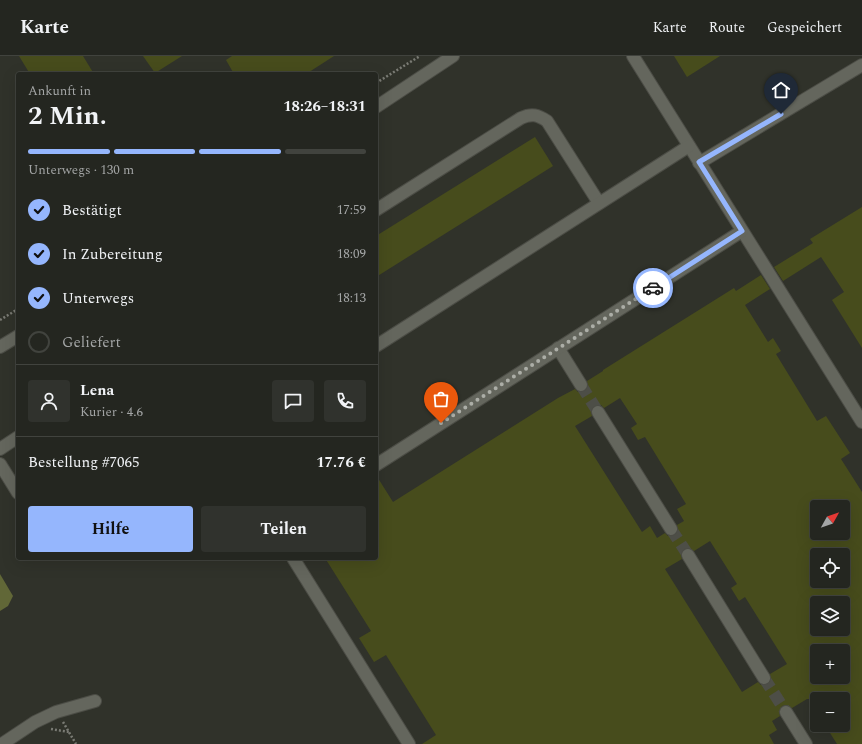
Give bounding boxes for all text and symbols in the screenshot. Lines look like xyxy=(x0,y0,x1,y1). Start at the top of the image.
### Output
text: Karte xyxy=(20,13,69,42)
text: Karte xyxy=(653,17,687,38)
text: Route xyxy=(709,17,745,38)
text: Gespeichert xyxy=(767,17,842,38)
pin xyxy=(764,73,798,114)
icon: home xyxy=(770,79,792,101)
text: Ankunft in xyxy=(28,81,91,101)
text: 18:26–18:31 xyxy=(283,95,366,118)
text: 2 Min. xyxy=(28,96,107,136)
text: Unterwegs · 130 m xyxy=(28,160,134,180)
icon: check xyxy=(28,199,50,221)
text: Bestätigt xyxy=(62,199,122,222)
text: 17:59 xyxy=(337,200,366,220)
icon: check xyxy=(28,243,50,265)
text: In Zubereitung xyxy=(62,243,163,266)
text: 18:09 xyxy=(337,244,366,264)
courier xyxy=(633,268,673,308)
icon: car xyxy=(642,277,664,299)
icon: check xyxy=(28,287,50,309)
text: Unterwegs xyxy=(62,287,134,310)
text: 18:13 xyxy=(337,288,366,308)
text: Geliefert xyxy=(62,331,121,354)
text: Lena xyxy=(80,379,114,402)
button: person xyxy=(28,380,70,422)
button: chat xyxy=(272,380,314,422)
button: phone xyxy=(324,380,366,422)
pin xyxy=(424,382,458,423)
icon: bag xyxy=(430,388,452,410)
text: Kurier · 4.6 xyxy=(80,402,143,422)
text: Bestellung #7065 xyxy=(28,451,140,474)
text: 17.76 € xyxy=(316,451,366,474)
north arrow xyxy=(810,500,850,540)
map controls xyxy=(810,500,850,732)
button: Hilfe xyxy=(28,506,193,552)
button: Teilen xyxy=(201,506,366,552)
button: locate xyxy=(810,548,850,588)
button: layers xyxy=(810,596,850,636)
button: + xyxy=(810,644,850,684)
button: − xyxy=(810,692,850,732)

